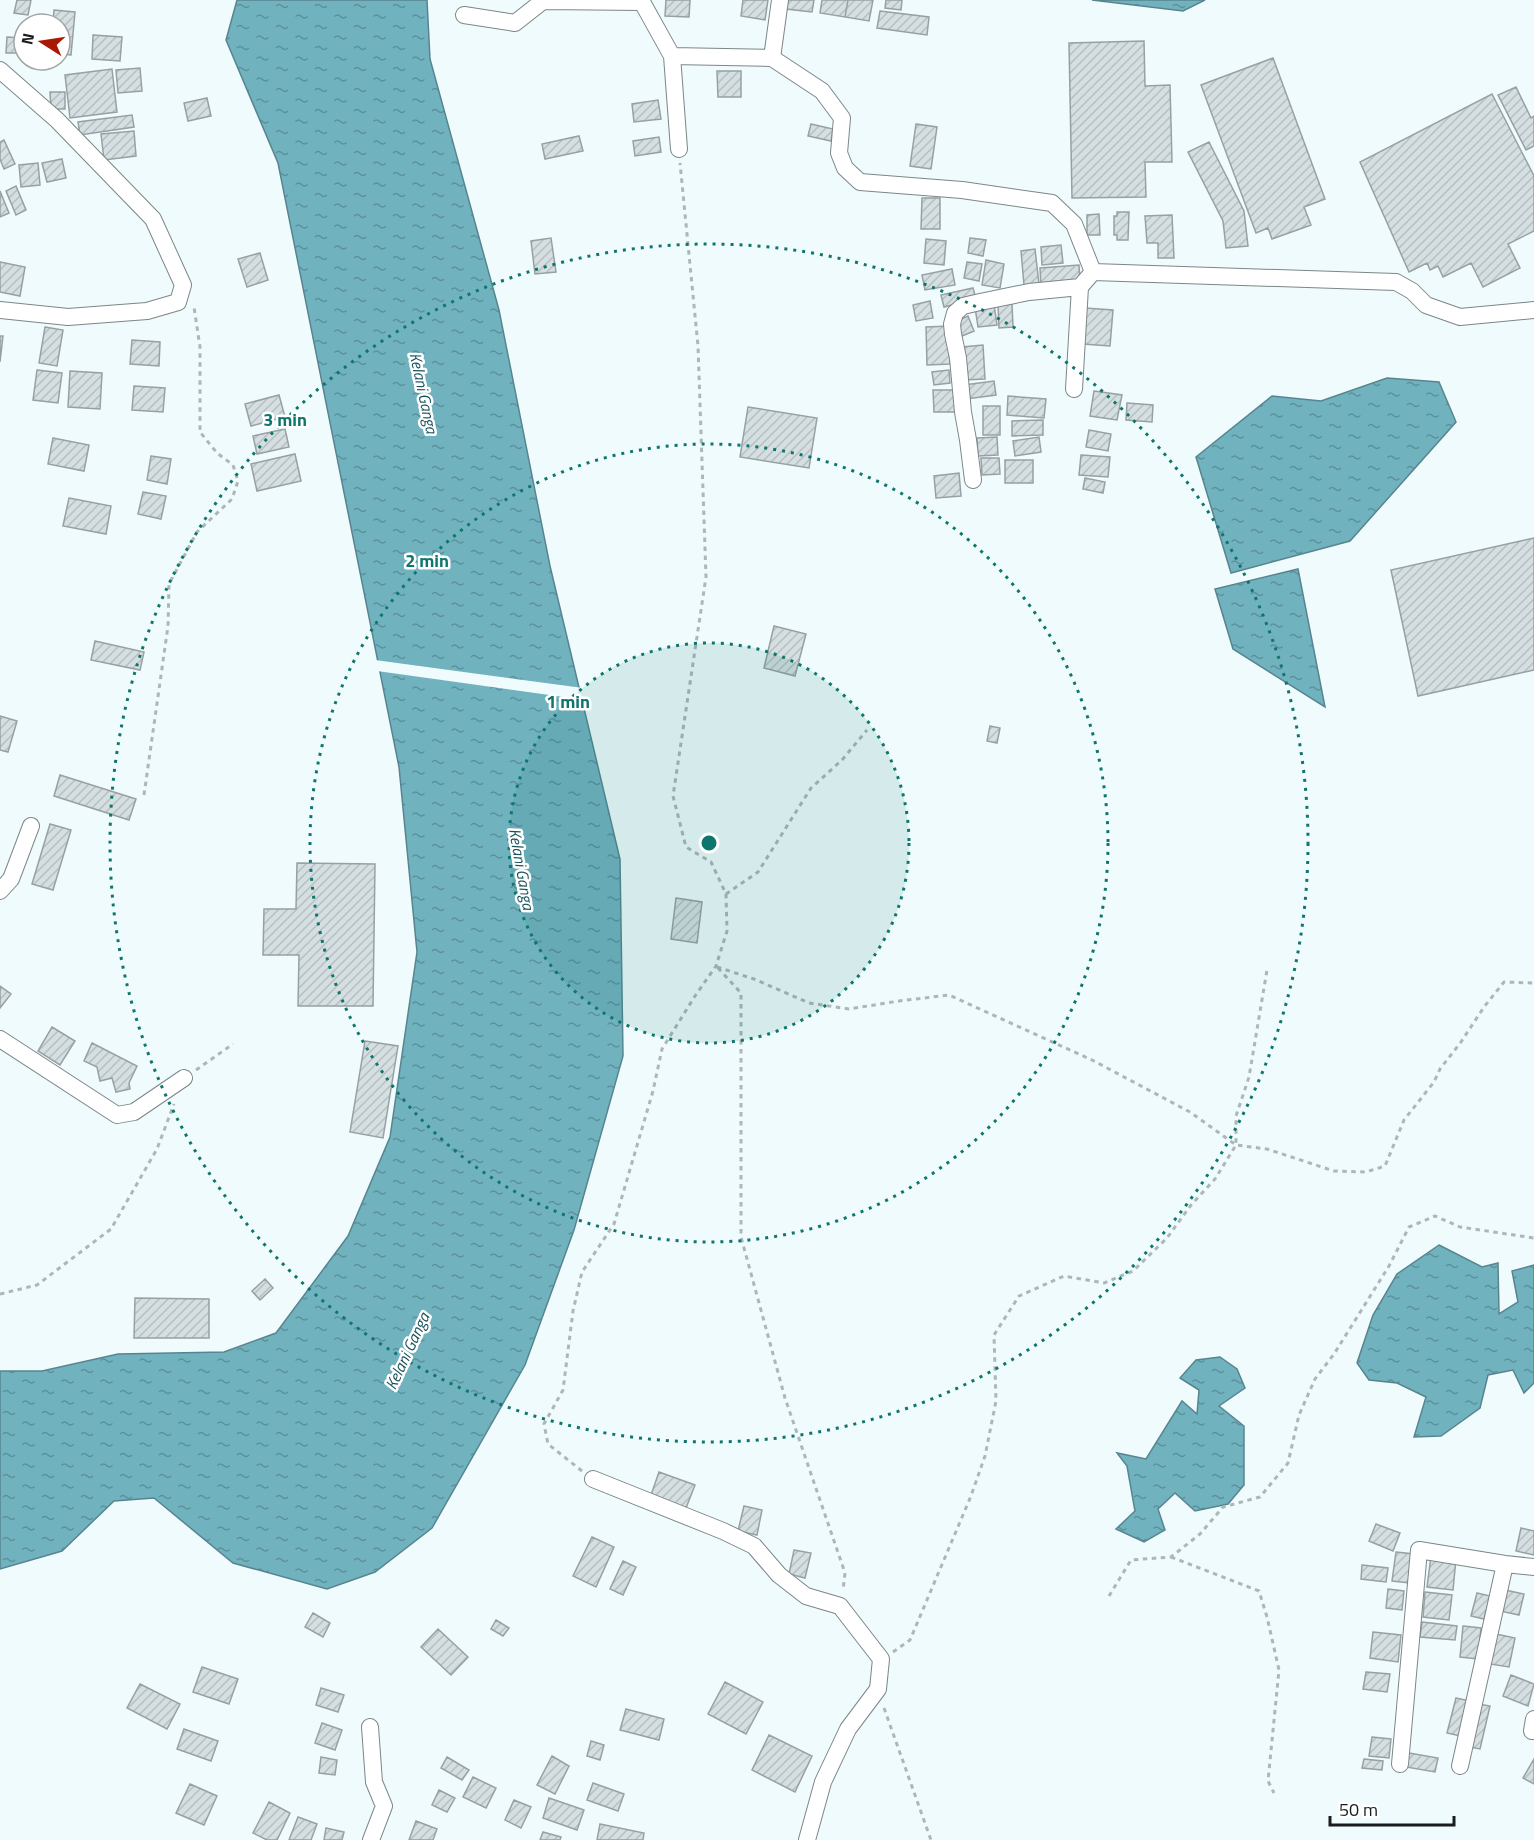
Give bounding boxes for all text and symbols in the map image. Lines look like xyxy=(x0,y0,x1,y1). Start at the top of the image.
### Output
north arrow xyxy=(12,12,72,72)
text: N xyxy=(14,31,40,47)
water label: Kelani Ganga xyxy=(404,350,444,437)
text: 3 min xyxy=(263,406,307,433)
text: 2 min xyxy=(405,547,449,574)
text: 1 min xyxy=(546,688,590,715)
water label: Kelani Ganga xyxy=(503,826,541,913)
centre of rings xyxy=(699,833,719,853)
water label: Kelani Ganga xyxy=(379,1308,436,1393)
scale bar xyxy=(1330,1789,1454,1827)
text: 50 m xyxy=(1339,1796,1378,1823)

